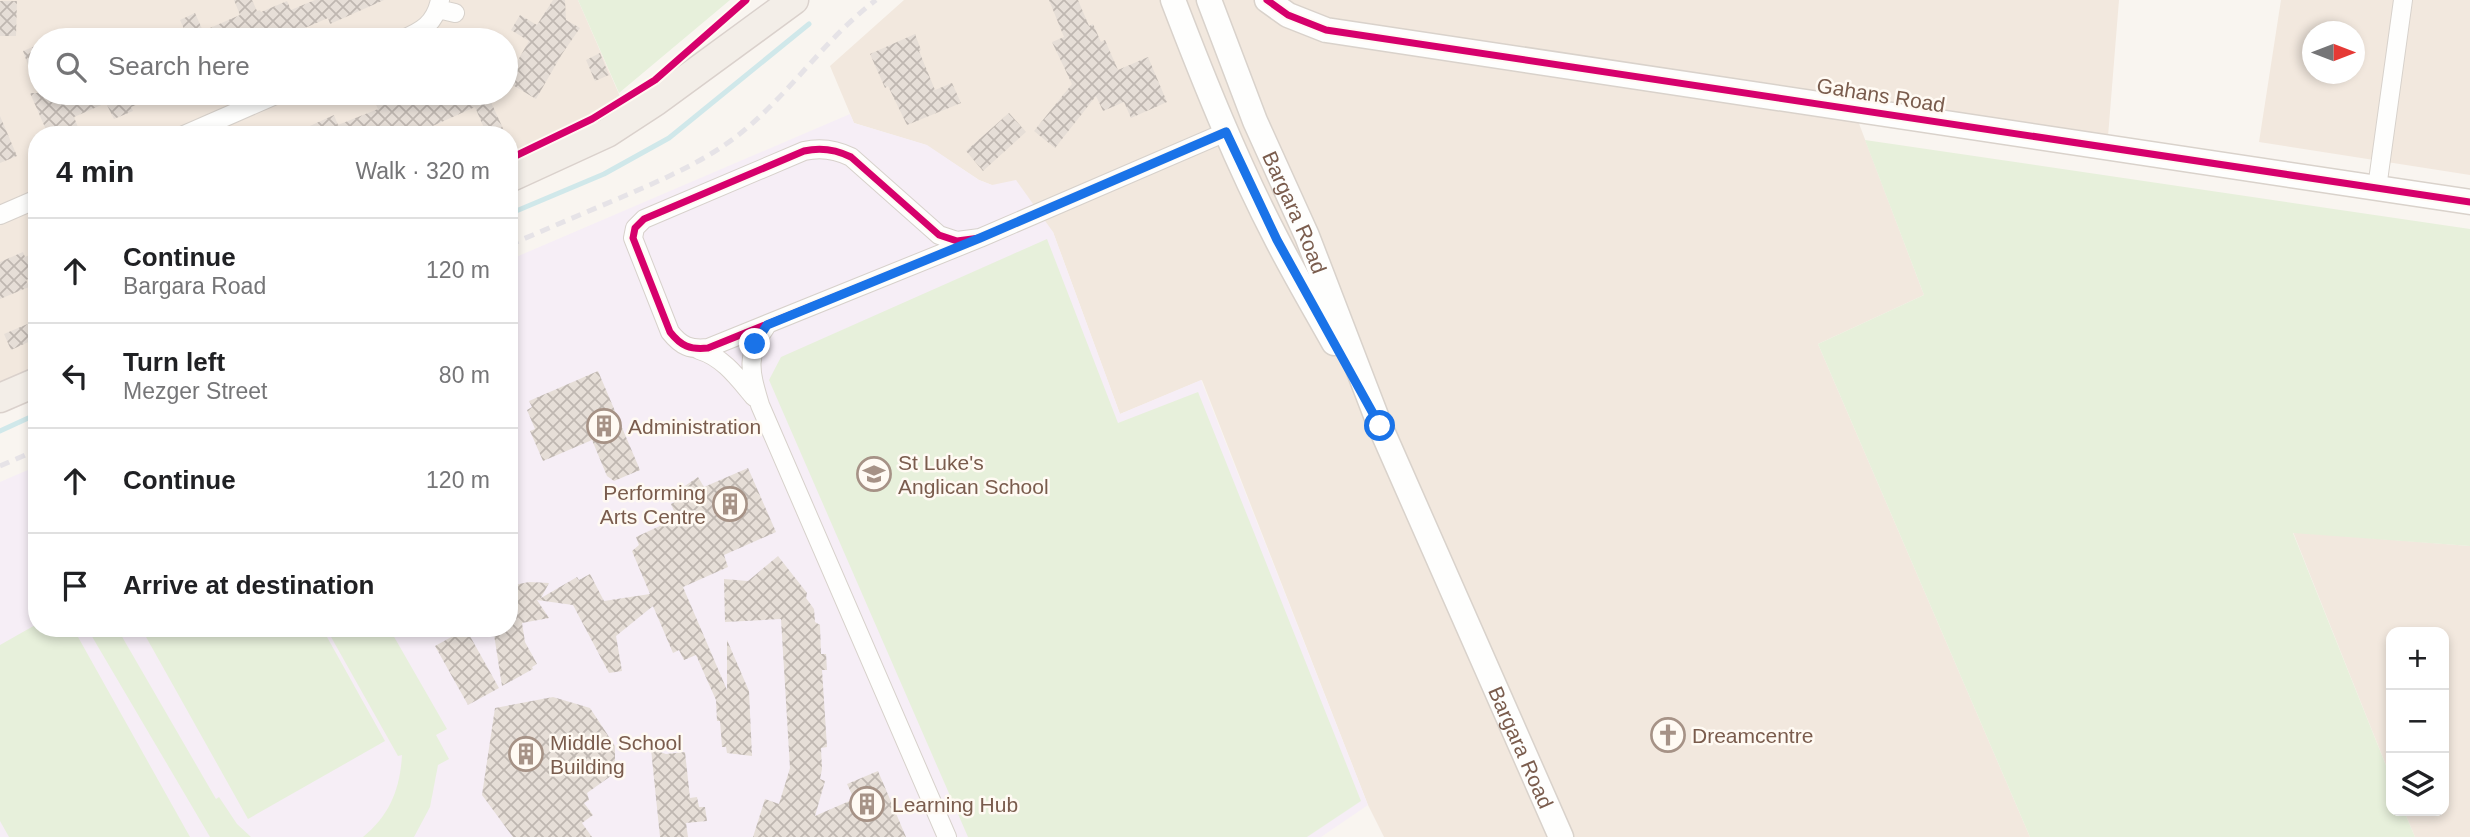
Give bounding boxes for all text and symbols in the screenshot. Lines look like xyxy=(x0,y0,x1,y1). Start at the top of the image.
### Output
north arrow xyxy=(2302,21,2365,84)
search box xyxy=(28,28,518,105)
icon: search xyxy=(52,48,90,86)
text: Search here xyxy=(108,51,250,81)
street label: Gahans Road xyxy=(1815,74,1947,116)
street label: Bargara Road xyxy=(1259,147,1332,276)
text: 4 min xyxy=(56,155,134,188)
text: Walk · 320 m xyxy=(355,158,490,184)
text: Continue xyxy=(123,242,236,272)
icon: ahead xyxy=(56,252,94,290)
text: 120 m xyxy=(426,257,490,283)
text: Bargara Road xyxy=(123,273,266,299)
route end xyxy=(739,328,770,359)
text: Turn left xyxy=(123,347,225,377)
icon: left xyxy=(56,357,94,395)
text: 80 m xyxy=(439,362,490,388)
text: Mezger Street xyxy=(123,378,267,404)
building icon: Administration xyxy=(585,407,623,445)
route start xyxy=(1364,410,1395,441)
place label: Administration xyxy=(628,415,761,438)
place label: St Luke's Anglican School xyxy=(898,451,1049,498)
school or university icon: St Luke's Anglican School xyxy=(855,455,893,493)
icon: ahead xyxy=(56,462,94,500)
text: Continue xyxy=(123,465,236,495)
text: 120 m xyxy=(426,467,490,493)
place label: Performing Arts Centre xyxy=(600,481,706,528)
building icon: Performing Arts Centre xyxy=(711,485,749,523)
icon: arrive xyxy=(56,567,94,605)
text: Arrive at destination xyxy=(123,570,374,600)
map controls xyxy=(2386,627,2449,816)
button: + xyxy=(2386,627,2449,690)
street label: Bargara Road xyxy=(1484,683,1558,812)
button: − xyxy=(2386,690,2449,753)
church icon: Dreamcentre xyxy=(1649,716,1687,754)
place label: Dreamcentre xyxy=(1692,724,1813,747)
place label: Middle School Building xyxy=(550,731,682,778)
building icon: Middle School Building xyxy=(507,735,545,773)
button: layers xyxy=(2386,753,2449,816)
building icon: Learning Hub xyxy=(848,785,886,823)
place label: Learning Hub xyxy=(892,793,1018,816)

